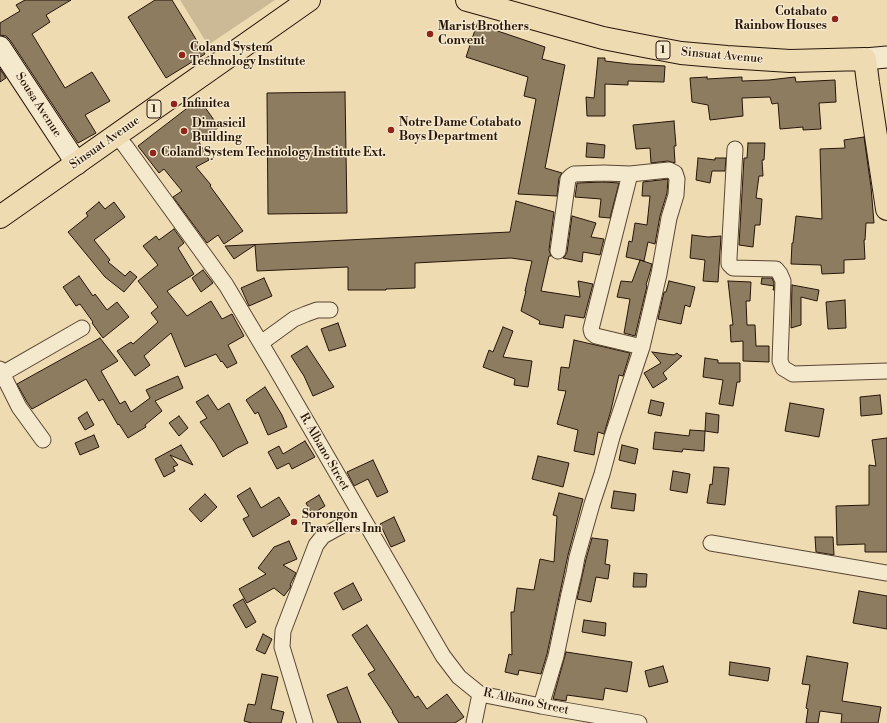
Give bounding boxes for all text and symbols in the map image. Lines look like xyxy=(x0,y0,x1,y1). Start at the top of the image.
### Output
place label: Cotabato Rainbow Houses xyxy=(734,5,827,33)
marker: Cotabato Rainbow Houses xyxy=(830,14,840,24)
place label: Marist Brothers Convent xyxy=(438,20,529,48)
marker: Marist Brothers Convent xyxy=(425,29,435,39)
place label: Coland System Technology Institute xyxy=(190,41,305,69)
road number: 1 xyxy=(656,41,670,59)
street label: Sinsuat Avenue xyxy=(680,45,764,67)
marker: Coland System Technology Institute xyxy=(177,50,187,60)
street label: Sousa Avenue xyxy=(12,70,64,140)
place label: Infinitea xyxy=(182,97,230,111)
marker: Infinitea xyxy=(169,99,179,109)
road number: 1 xyxy=(147,100,161,118)
street label: Sinsuat Avenue xyxy=(67,113,143,173)
place label: Notre Dame Cotabato Boys Department xyxy=(399,116,521,144)
place label: Dimasicil Building xyxy=(192,117,246,145)
marker: Notre Dame Cotabato Boys Department xyxy=(386,125,396,135)
marker: Dimasicil Building xyxy=(179,126,189,136)
place label: Coland System Technology Institute Ext. xyxy=(161,146,386,160)
marker: Coland System Technology Institute Ext. xyxy=(148,148,158,158)
street label: R. Albano Street xyxy=(296,411,352,493)
place label: Sorongon Travellers Inn xyxy=(302,508,382,536)
marker: Sorongon Travellers Inn xyxy=(289,517,299,527)
street label: R. Albano Street xyxy=(482,686,570,718)

